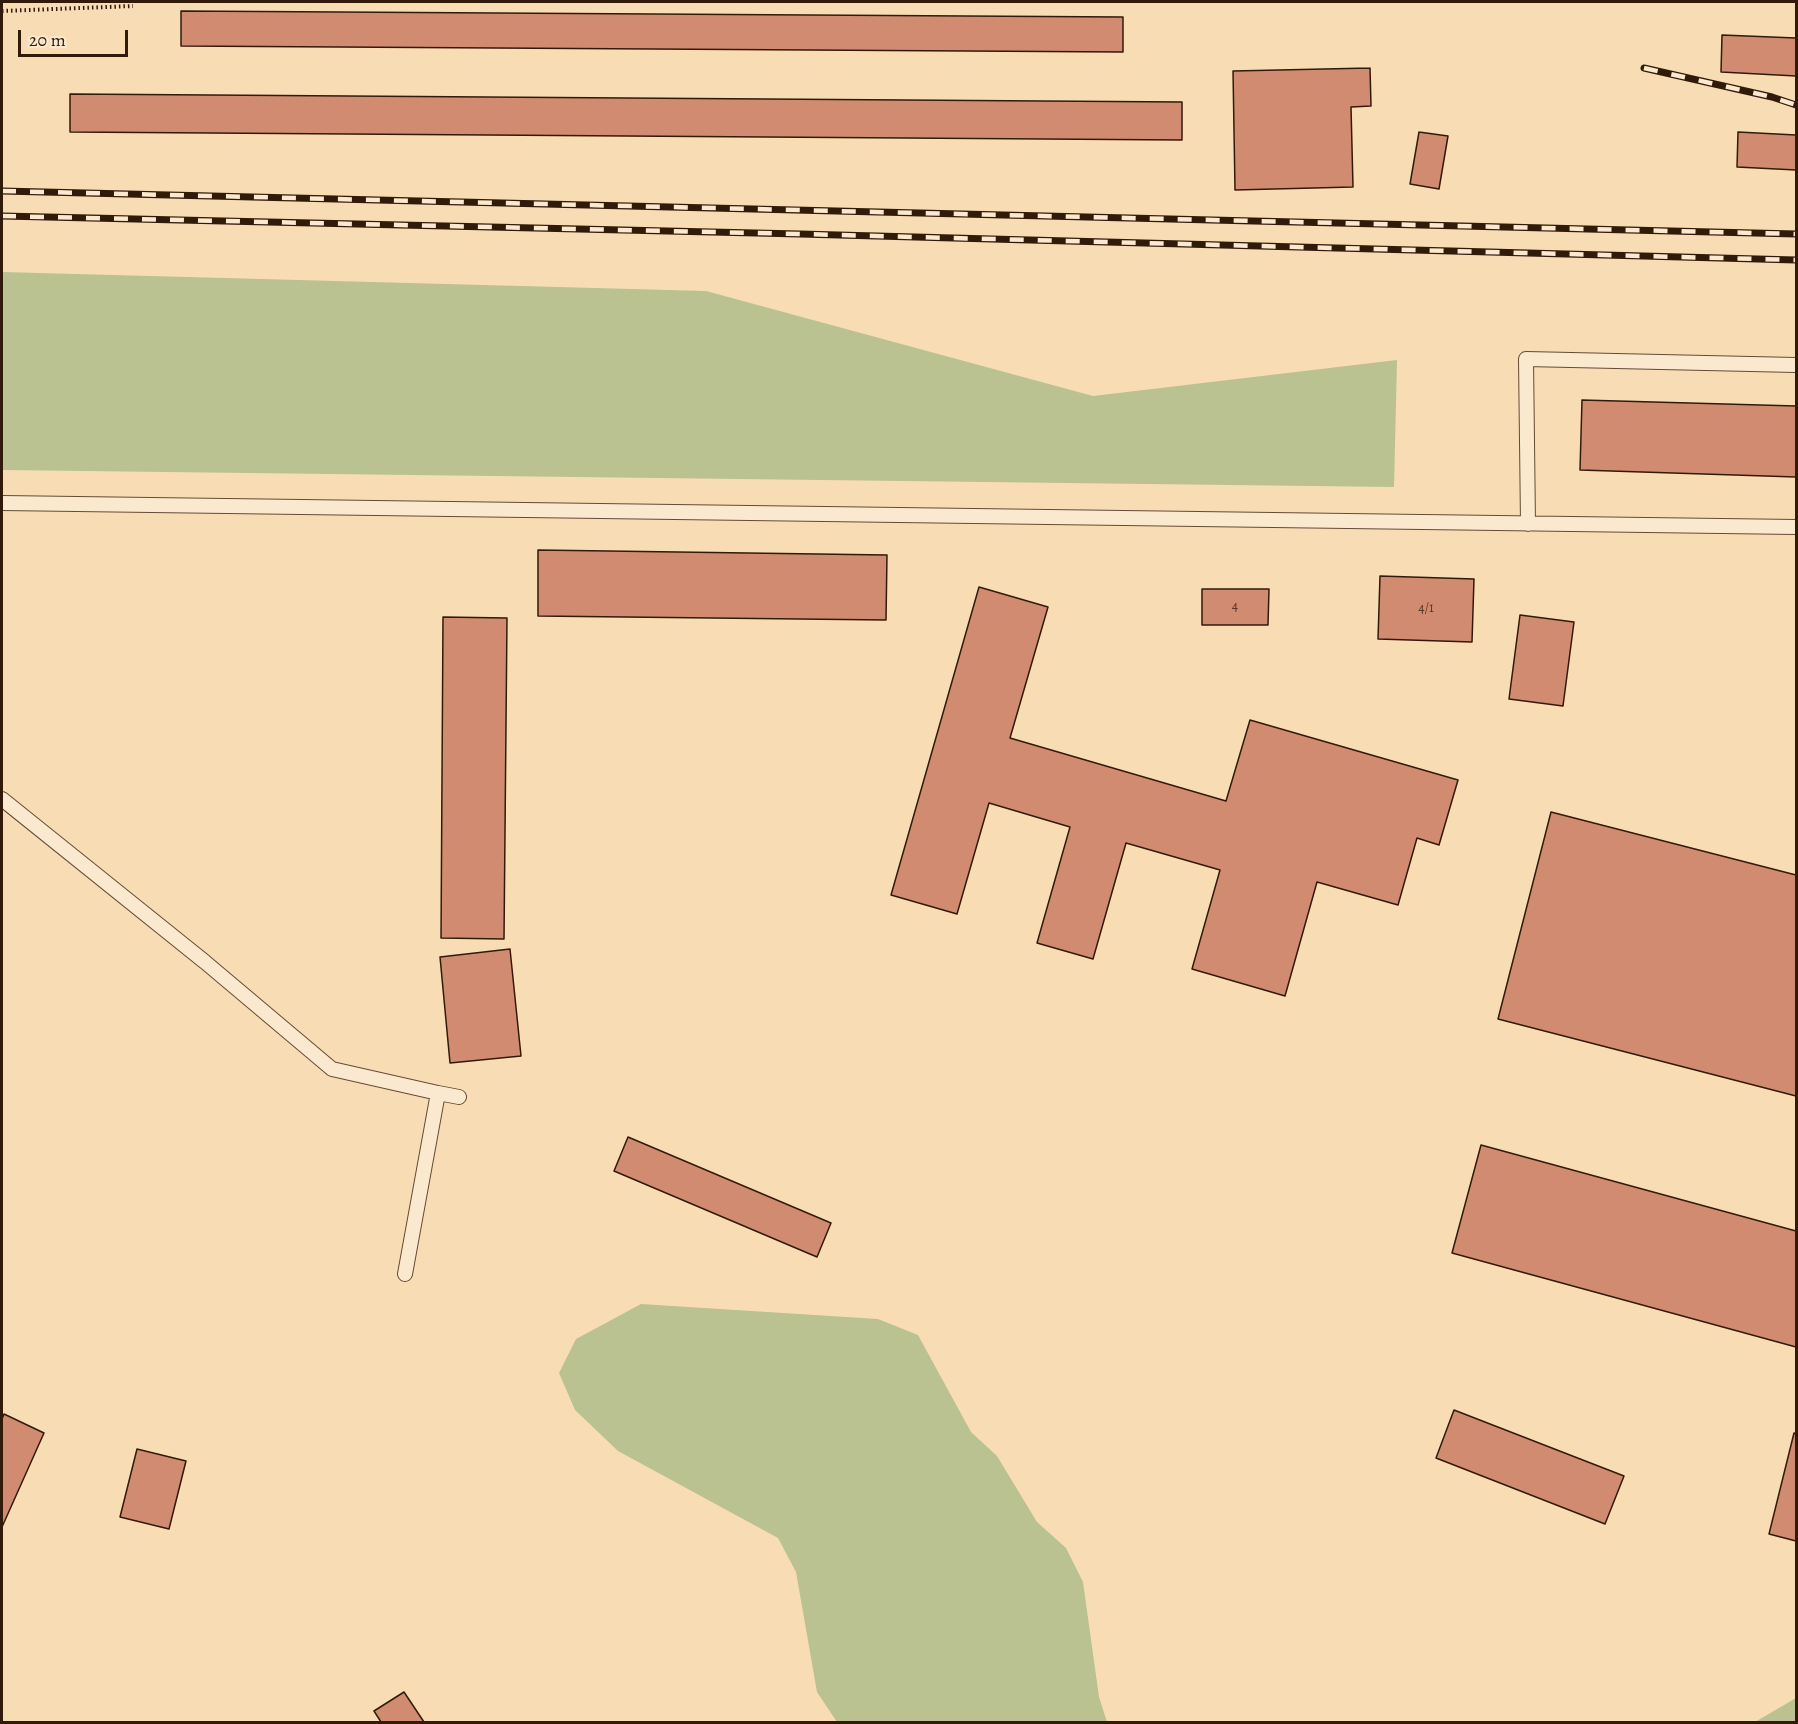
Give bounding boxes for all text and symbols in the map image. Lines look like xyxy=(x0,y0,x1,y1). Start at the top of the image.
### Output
scale bar xyxy=(21,18,130,56)
text: 20 m xyxy=(29,28,66,52)
house number: 4 xyxy=(1232,599,1238,615)
house number: 4/1 xyxy=(1418,601,1434,617)

